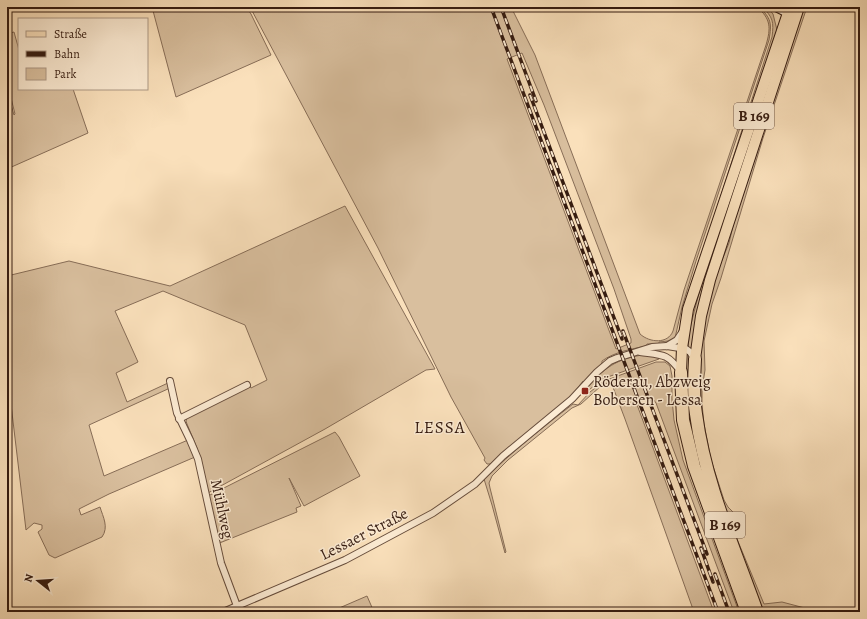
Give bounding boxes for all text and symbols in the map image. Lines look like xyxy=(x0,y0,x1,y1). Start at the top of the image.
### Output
legend xyxy=(18,18,148,90)
text: Straße xyxy=(54,26,87,42)
text: Bahn xyxy=(54,46,80,62)
text: Park xyxy=(54,66,77,82)
road number: B 169 xyxy=(734,103,774,129)
place label: Röderau, Abzweig Bobersen - Lessa xyxy=(593,371,711,411)
marker: Röderau, Abzweig Bobersen - Lessa xyxy=(580,386,590,396)
district label: LESSA xyxy=(414,416,466,439)
street label: Mühlweg xyxy=(205,477,239,541)
street label: Lessaer Straße xyxy=(316,502,412,566)
road number: B 169 xyxy=(705,512,745,538)
north arrow xyxy=(18,561,58,601)
text: N xyxy=(21,572,37,584)

